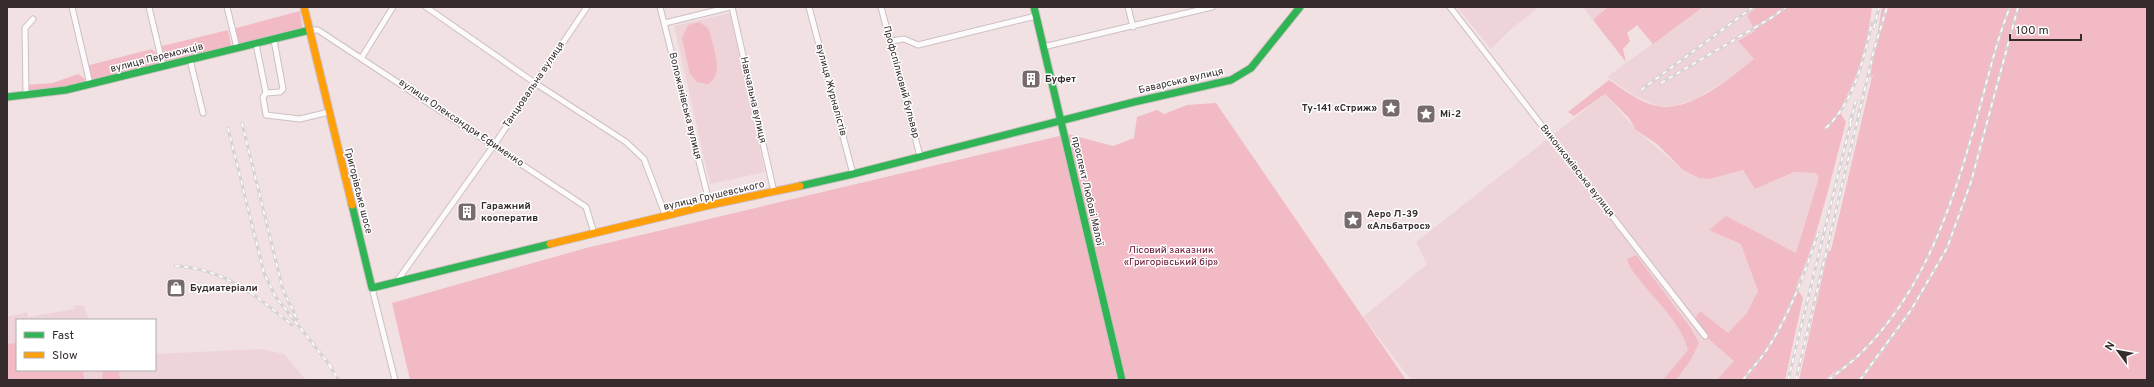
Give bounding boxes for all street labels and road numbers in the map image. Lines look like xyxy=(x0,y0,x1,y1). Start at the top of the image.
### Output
street label: Профспілковий бульвар xyxy=(880,24,922,140)
street label: Танцювальна вулиця xyxy=(500,39,568,131)
street label: вулиця Переможців xyxy=(109,40,205,76)
street label: вулиця Журналістів xyxy=(812,43,850,137)
street label: Воложанівська вулиця xyxy=(665,51,705,161)
street label: Навчальна вулиця xyxy=(737,56,769,144)
street label: Баварська вулиця xyxy=(1137,65,1225,97)
street label: вулиця Олександри Єфименко xyxy=(396,76,526,170)
street label: Виконкомівська вулиця xyxy=(1537,122,1617,220)
street label: проспект Любові Малої xyxy=(1068,135,1106,247)
street label: Григорівське шосе xyxy=(341,147,375,235)
street label: вулиця Грушевського xyxy=(662,178,766,214)

